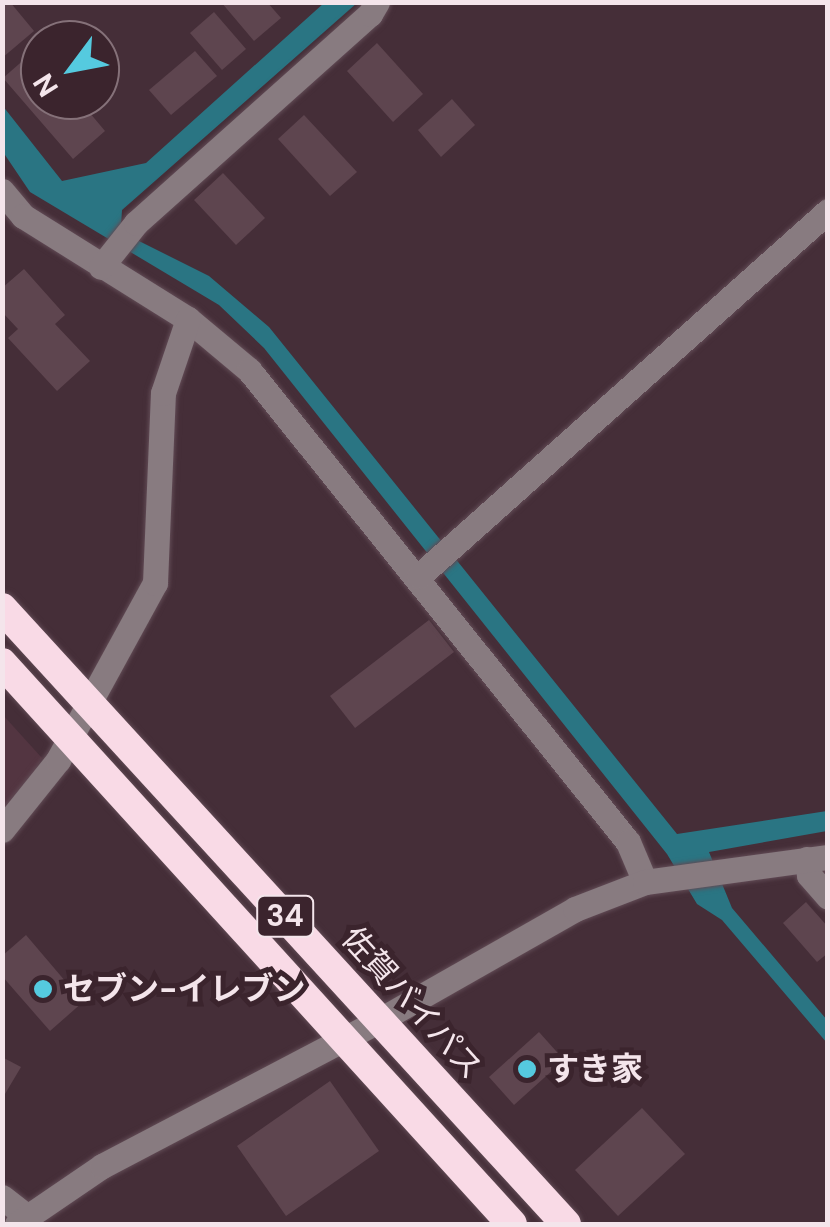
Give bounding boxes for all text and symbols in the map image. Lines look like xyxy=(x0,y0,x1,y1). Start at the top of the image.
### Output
north arrow xyxy=(20,20,120,120)
text: N xyxy=(25,67,67,104)
road number: 34 xyxy=(255,891,315,941)
street label: 佐賀バイパス xyxy=(333,919,491,1087)
place label: セブン-イレブン xyxy=(63,970,305,1008)
marker: セブン-イレブン xyxy=(32,978,54,1000)
place label: すき家 xyxy=(547,1050,643,1088)
marker: すき家 xyxy=(516,1058,538,1080)

